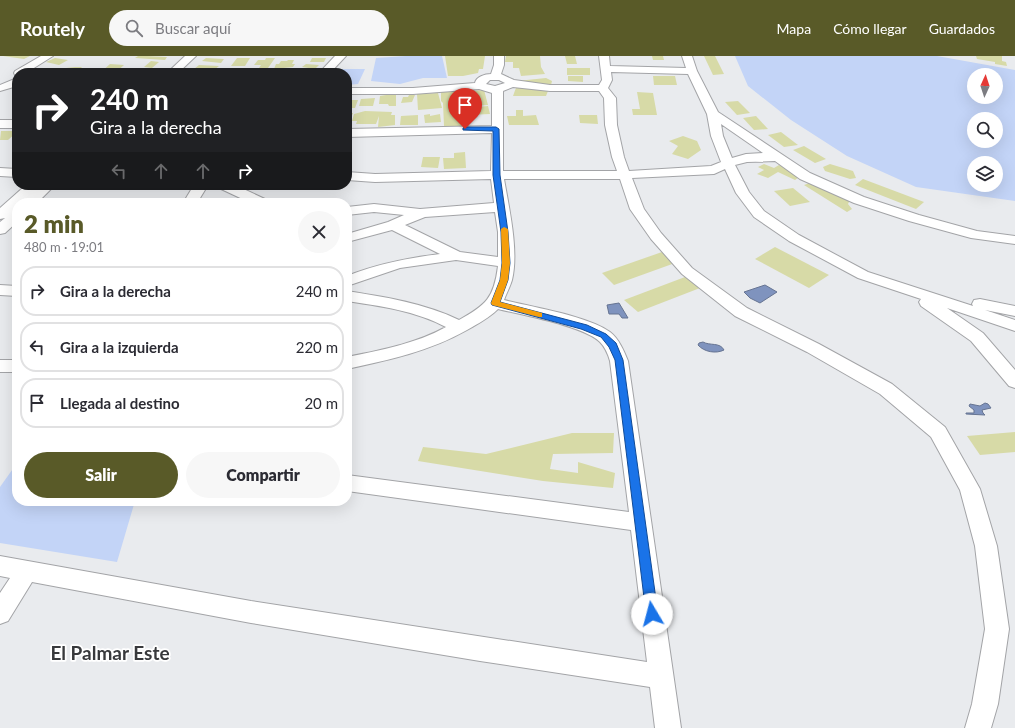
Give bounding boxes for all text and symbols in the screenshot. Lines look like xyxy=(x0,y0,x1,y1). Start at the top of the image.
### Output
search box xyxy=(109,10,389,46)
text: Routely xyxy=(20,17,85,40)
icon: search xyxy=(123,17,145,39)
text: Buscar aquí xyxy=(155,19,231,37)
text: Mapa xyxy=(777,20,811,37)
text: Cómo llegar xyxy=(833,20,907,37)
text: Guardados xyxy=(929,20,995,37)
north arrow xyxy=(967,68,1003,104)
map controls xyxy=(967,68,1003,192)
text: 240 m xyxy=(90,82,169,116)
icon: right xyxy=(24,84,76,136)
pin xyxy=(448,88,482,129)
icon: arrive xyxy=(454,94,476,116)
button: search xyxy=(967,112,1003,148)
text: Gira a la derecha xyxy=(90,116,222,138)
button: layers xyxy=(967,156,1003,192)
icon: left xyxy=(108,160,130,182)
icon: ahead xyxy=(150,160,172,182)
icon: ahead xyxy=(192,160,214,182)
icon: right xyxy=(234,160,256,182)
text: 2 min xyxy=(24,209,84,238)
button: close xyxy=(298,211,340,253)
text: 480 m · 19:01 xyxy=(24,239,104,255)
icon: right xyxy=(26,280,48,302)
text: Gira a la derecha xyxy=(60,282,171,300)
text: 240 m xyxy=(296,282,338,300)
icon: left xyxy=(26,336,48,358)
text: Gira a la izquierda xyxy=(60,338,179,356)
text: 220 m xyxy=(296,338,338,356)
icon: arrive xyxy=(26,392,48,414)
text: Llegada al destino xyxy=(60,394,180,412)
text: 20 m xyxy=(304,394,338,412)
button: Salir xyxy=(24,452,178,498)
button: Compartir xyxy=(186,452,340,498)
position arrow xyxy=(631,593,673,635)
district label: El Palmar Este xyxy=(50,641,170,664)

